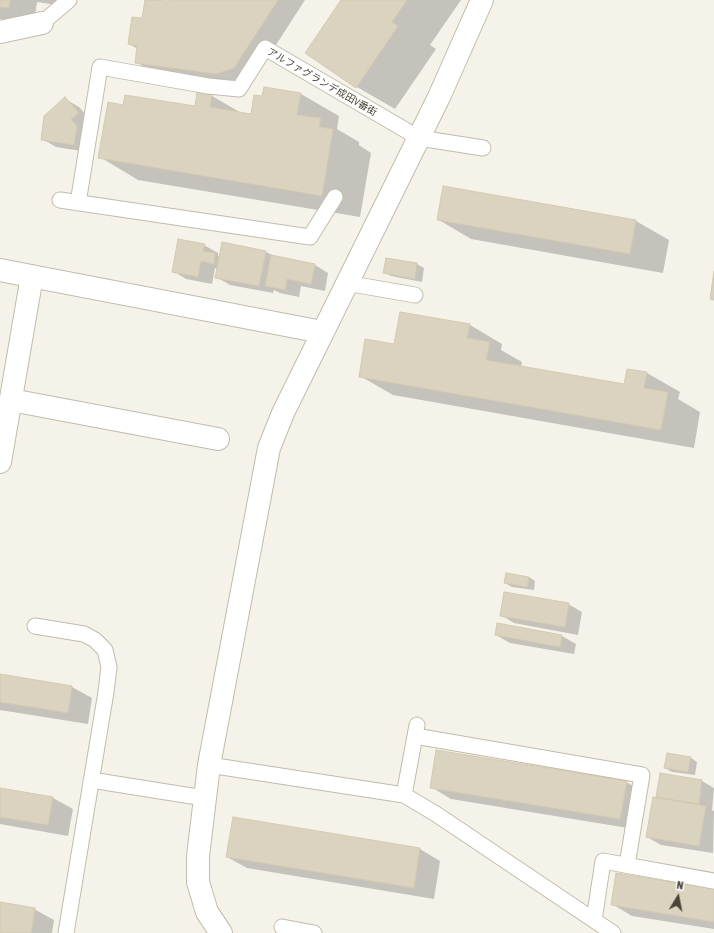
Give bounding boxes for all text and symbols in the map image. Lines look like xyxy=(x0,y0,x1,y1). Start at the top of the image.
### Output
street label: アルファグランデ成田V番街 xyxy=(265,46,379,118)
north arrow xyxy=(658,877,698,917)
text: N xyxy=(676,879,684,892)

